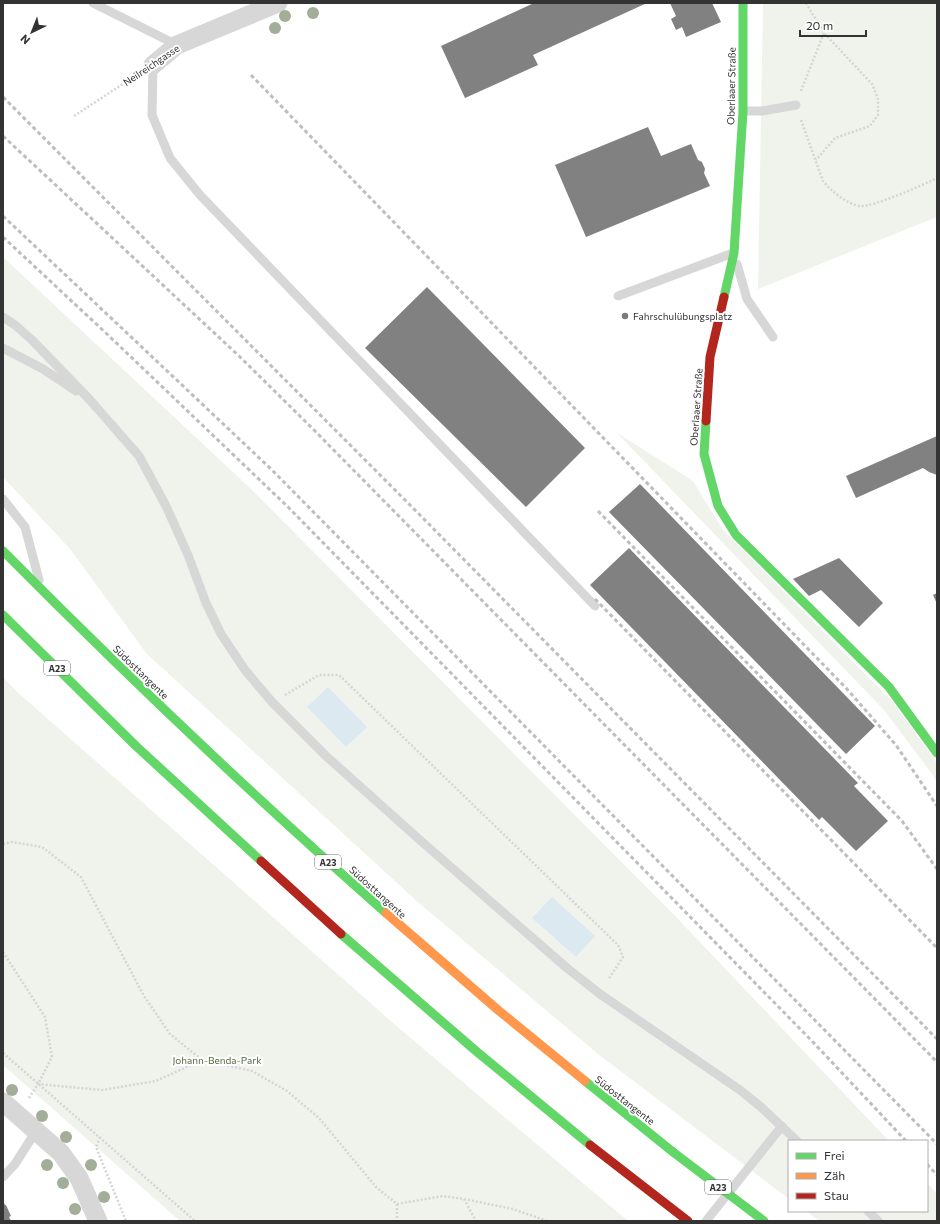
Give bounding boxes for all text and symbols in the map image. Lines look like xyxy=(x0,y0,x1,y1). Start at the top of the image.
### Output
north arrow xyxy=(12,12,52,52)
scale bar xyxy=(800,12,866,38)
text: 20 m xyxy=(806,18,833,32)
text: N xyxy=(17,32,32,47)
street label: Neilreichgasse xyxy=(121,42,181,88)
street label: Oberlaaer Straße xyxy=(724,47,738,125)
place label: Fahrschulübungsplatz xyxy=(633,310,732,322)
marker: Fahrschulübungsplatz xyxy=(620,311,630,321)
street label: Oberlaaer Straße xyxy=(687,368,705,446)
street label: Südosttangente xyxy=(111,643,171,701)
road number: A23 xyxy=(44,661,70,675)
road number: A23 xyxy=(315,855,341,869)
street label: Südosttangente xyxy=(347,863,409,921)
park label: Johann-Benda-Park xyxy=(172,1054,262,1066)
street label: Südosttangente xyxy=(593,1073,657,1127)
legend xyxy=(788,1140,928,1212)
text: Frei xyxy=(824,1148,845,1162)
text: Zäh xyxy=(824,1168,845,1182)
road number: A23 xyxy=(705,1180,731,1194)
text: Stau xyxy=(824,1188,849,1202)

